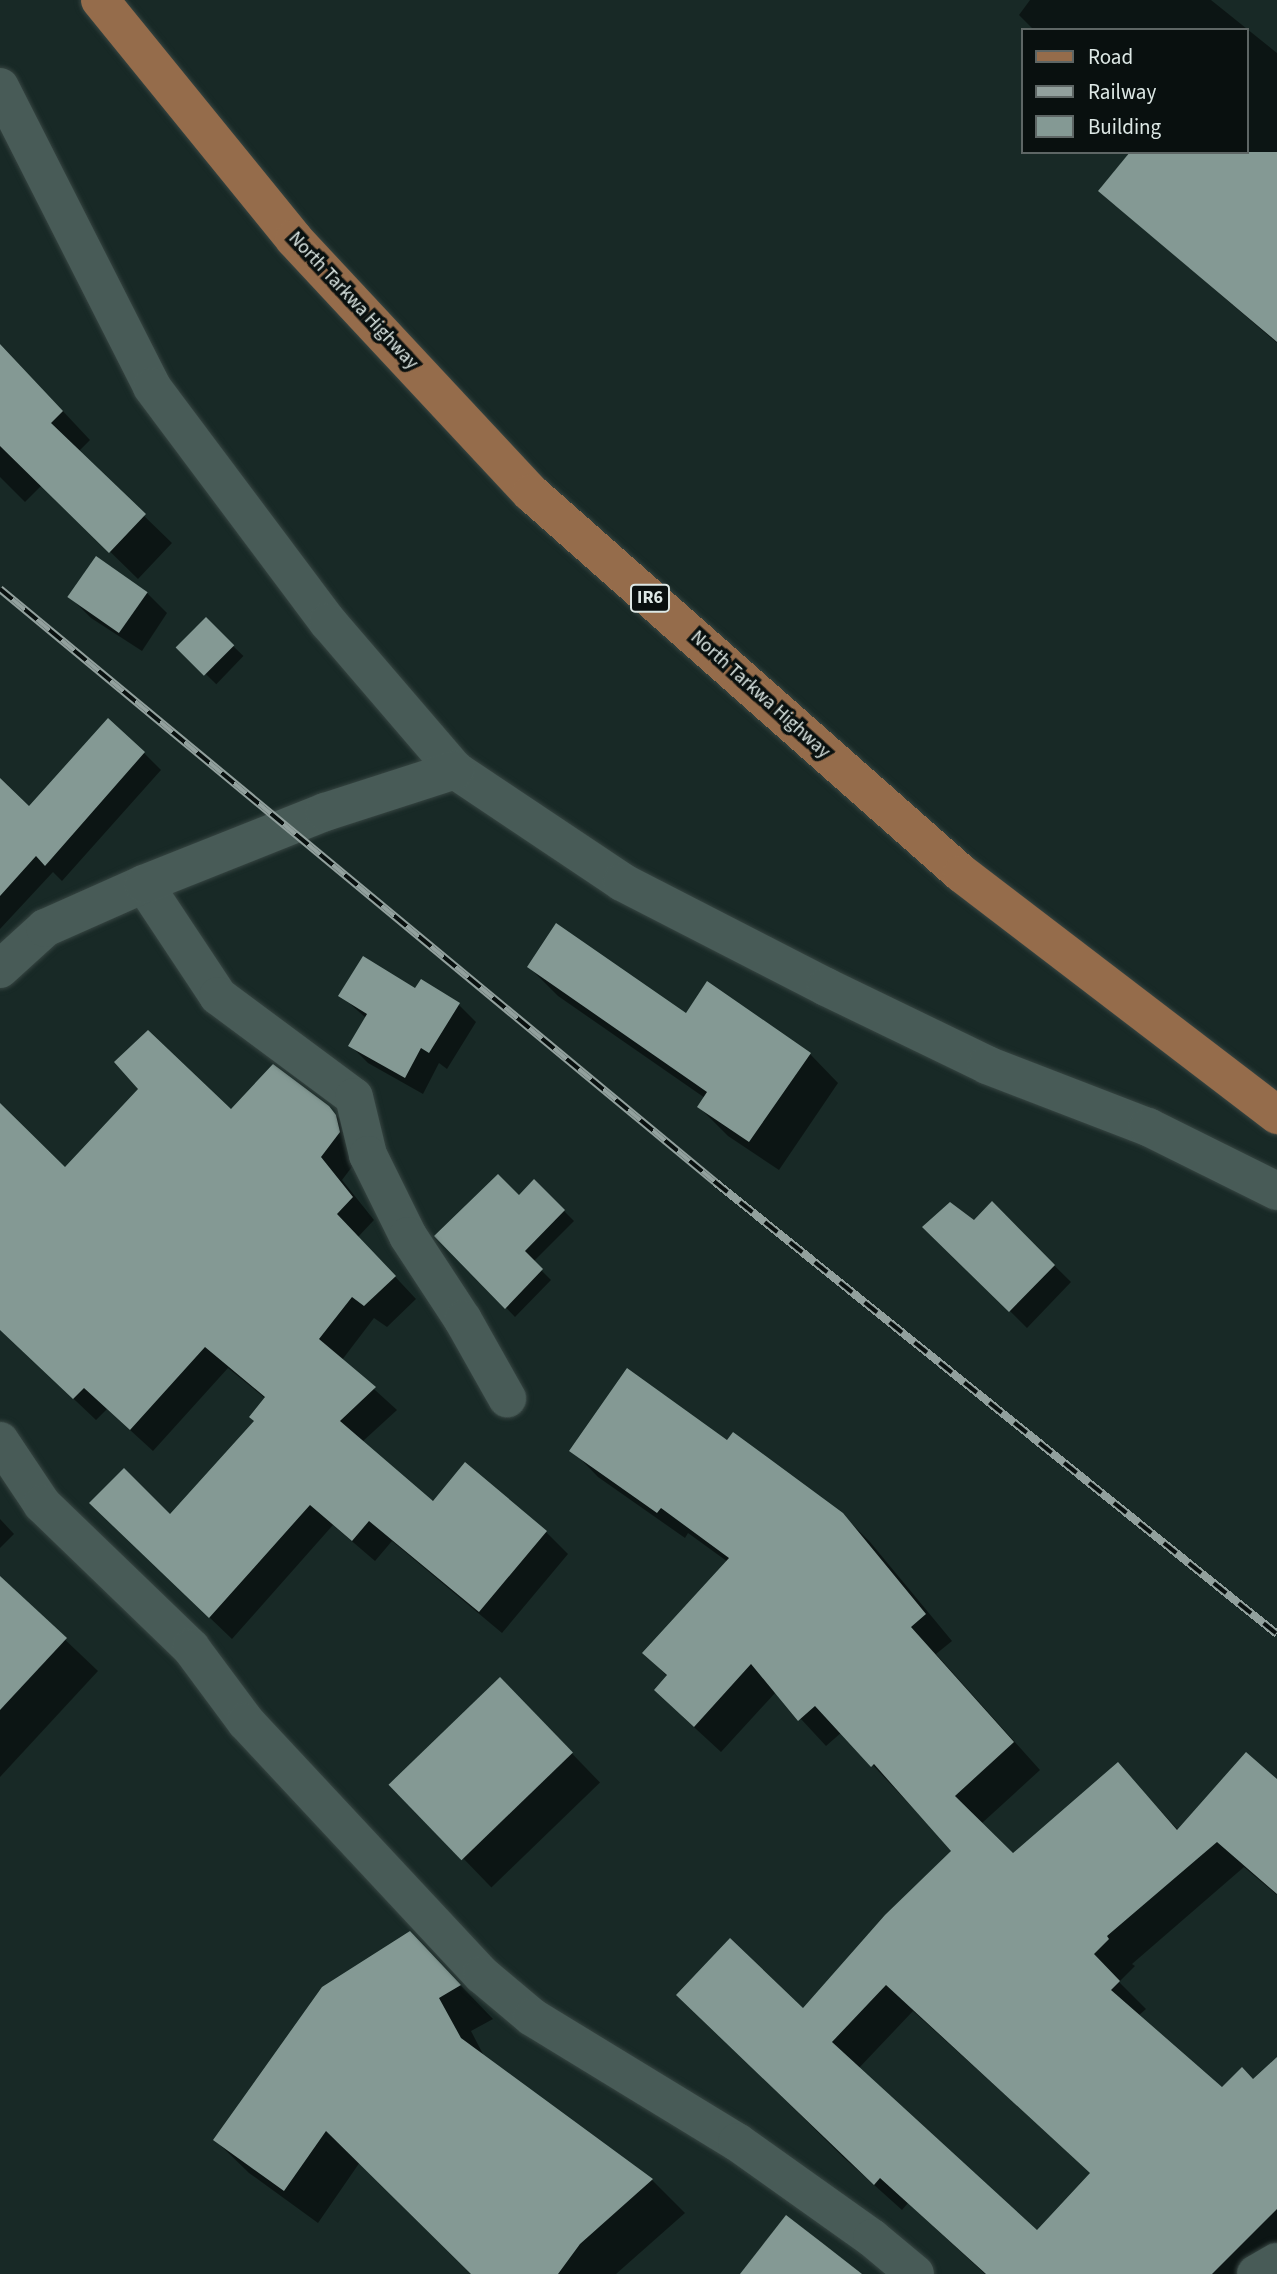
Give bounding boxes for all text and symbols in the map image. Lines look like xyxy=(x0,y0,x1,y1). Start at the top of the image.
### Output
legend xyxy=(1021,28,1249,154)
text: Road xyxy=(1088,42,1133,72)
text: Railway xyxy=(1088,77,1156,107)
text: Building xyxy=(1088,112,1161,142)
street label: North Tarkwa Highway xyxy=(283,227,423,375)
road number: IR6 xyxy=(629,584,671,612)
street label: North Tarkwa Highway xyxy=(686,626,834,764)

